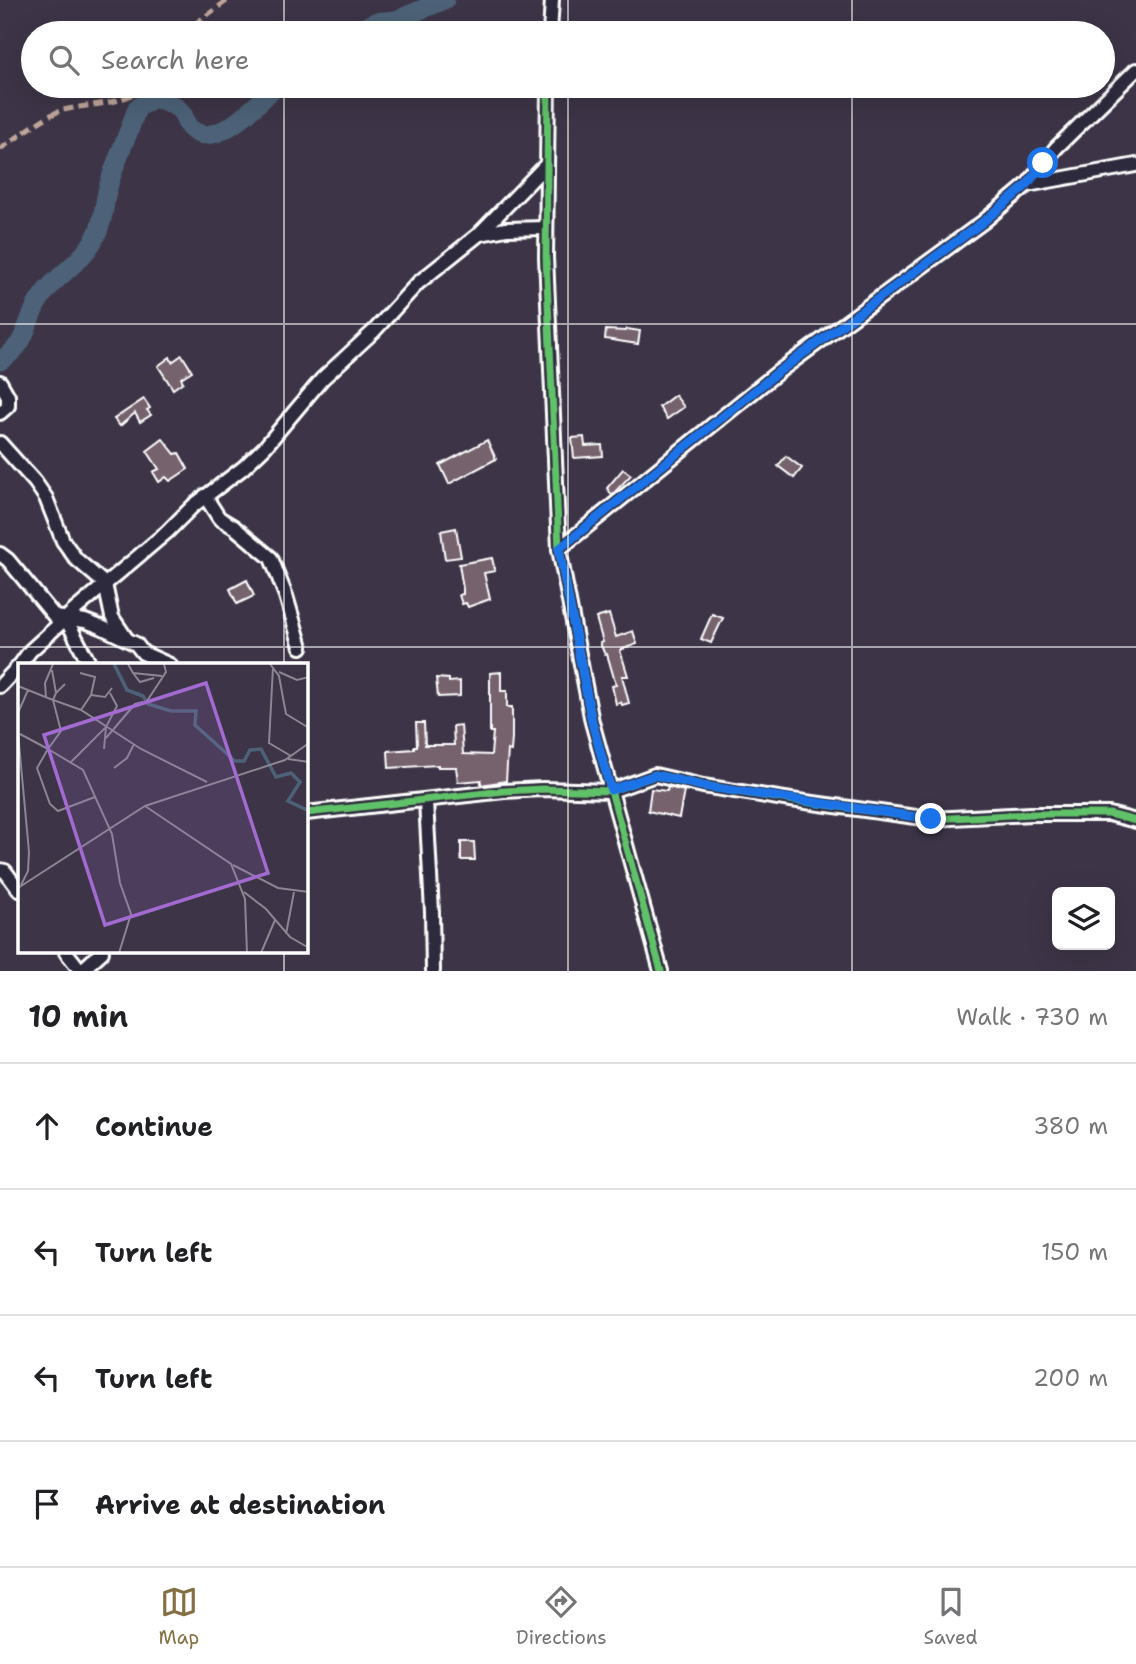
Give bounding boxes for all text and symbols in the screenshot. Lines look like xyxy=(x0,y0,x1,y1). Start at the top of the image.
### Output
search box xyxy=(21,21,1115,98)
icon: search xyxy=(45,41,83,79)
text: Search here xyxy=(101,42,250,77)
route start xyxy=(1027,147,1058,178)
inset map xyxy=(18,663,308,954)
route end xyxy=(915,803,946,834)
map controls xyxy=(1052,887,1115,950)
button: layers xyxy=(1052,887,1115,950)
text: 10 min xyxy=(28,996,128,1037)
text: Walk · 730 m xyxy=(956,1002,1108,1032)
icon: ahead xyxy=(28,1107,66,1145)
text: Continue xyxy=(95,1109,213,1144)
text: 380 m xyxy=(1033,1111,1108,1141)
icon: left xyxy=(28,1233,66,1271)
text: Turn left xyxy=(95,1235,212,1270)
text: 150 m xyxy=(1041,1237,1108,1267)
icon: left xyxy=(28,1359,66,1397)
text: Turn left xyxy=(95,1361,212,1396)
text: 200 m xyxy=(1033,1363,1108,1393)
icon: arrive xyxy=(28,1485,66,1523)
text: Arrive at destination xyxy=(95,1487,385,1522)
tab: Map xyxy=(158,1583,199,1650)
tab: Directions xyxy=(516,1583,607,1650)
tab: Saved xyxy=(924,1583,978,1650)

